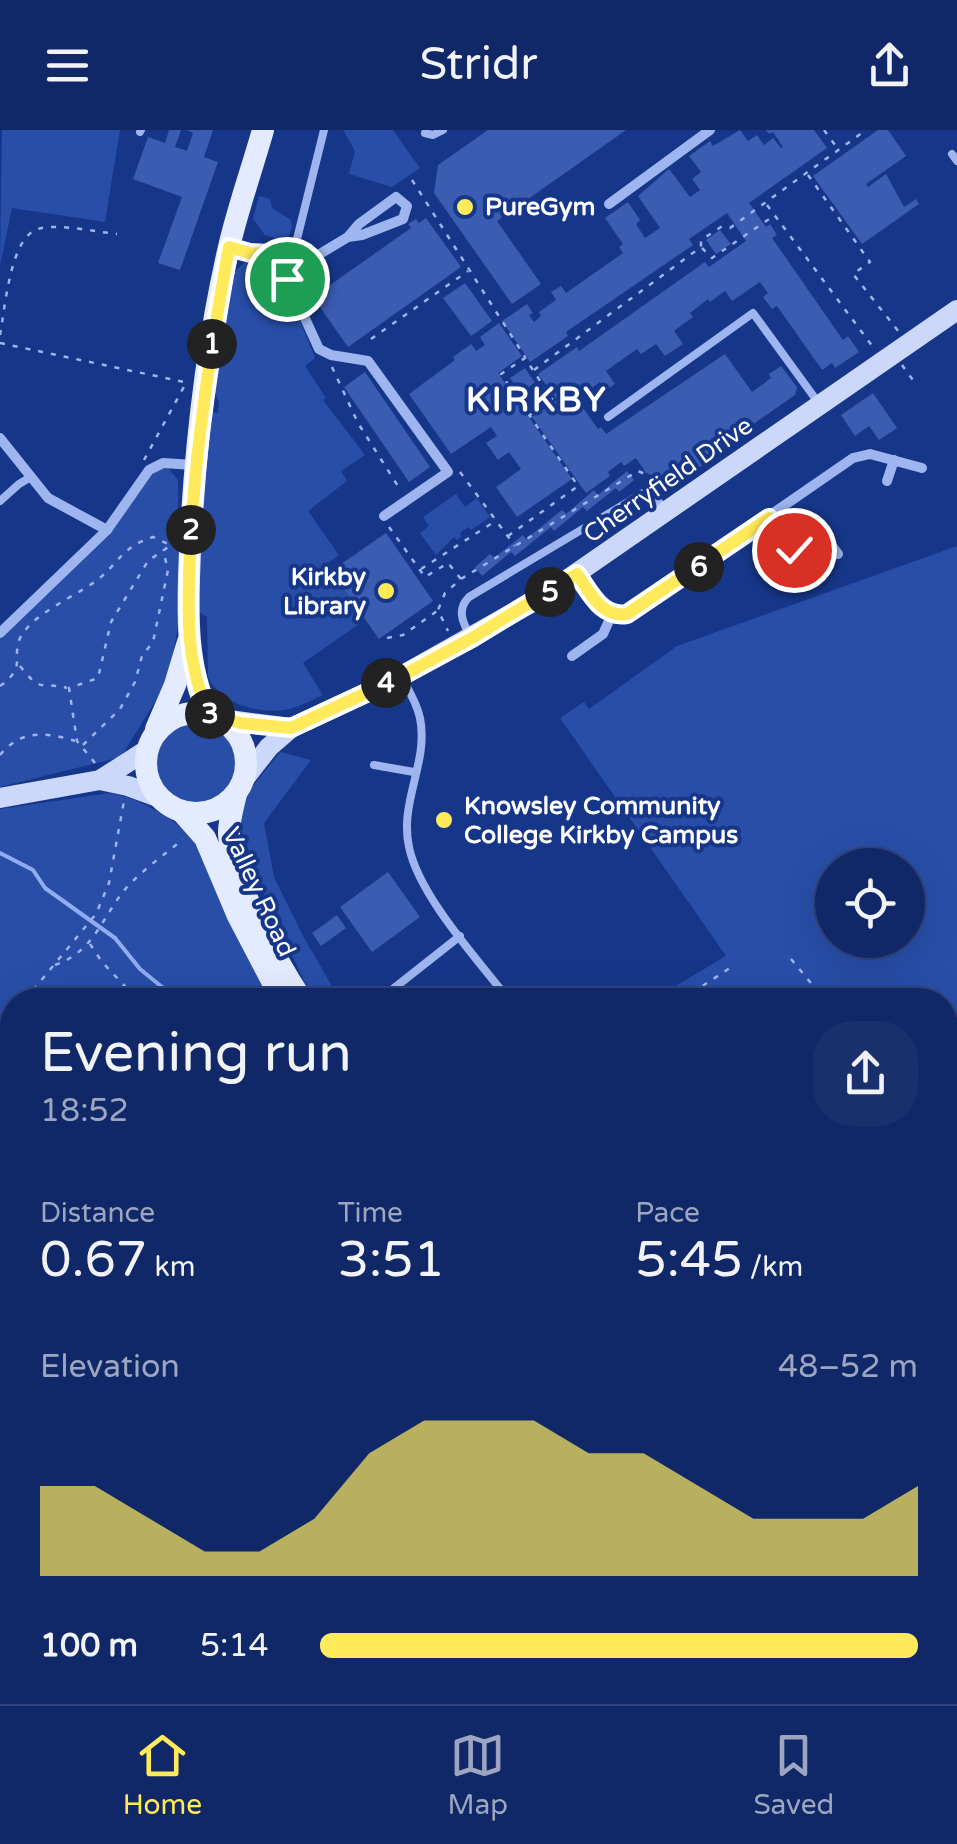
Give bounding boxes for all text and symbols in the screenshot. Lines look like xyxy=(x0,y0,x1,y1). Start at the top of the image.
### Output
icon: menu xyxy=(40,38,95,93)
text: Stridr xyxy=(420,38,538,92)
icon: share xyxy=(862,38,917,93)
place label: PureGym xyxy=(485,192,595,222)
marker: PureGym xyxy=(454,196,476,218)
pin xyxy=(245,237,330,322)
icon: arrive xyxy=(260,252,315,307)
pin: 1 xyxy=(187,319,237,369)
text: 1 xyxy=(203,327,221,361)
district label: KIRKBY xyxy=(466,379,608,421)
street label: Cherryfield Drive xyxy=(578,411,758,549)
pin: 2 xyxy=(166,505,216,555)
pin xyxy=(752,508,837,593)
text: 2 xyxy=(182,513,200,547)
icon: check xyxy=(767,523,822,578)
pin: 6 xyxy=(674,542,724,592)
text: 6 xyxy=(690,550,708,584)
place label: Kirkby Library xyxy=(283,562,367,621)
pin: 5 xyxy=(525,567,575,617)
text: 5 xyxy=(541,575,559,609)
marker: Kirkby Library xyxy=(375,580,397,602)
pin: 4 xyxy=(361,658,411,708)
text: 4 xyxy=(377,666,395,700)
pin: 3 xyxy=(185,689,235,739)
text: 3 xyxy=(201,697,219,731)
place label: Knowsley Community College Kirkby Campus xyxy=(464,791,738,850)
marker: Knowsley Community College Kirkby Campus xyxy=(433,809,455,831)
street label: Valley Road xyxy=(216,823,302,961)
map controls xyxy=(815,848,925,958)
button: locate xyxy=(815,848,925,958)
text: Evening run xyxy=(40,1021,352,1087)
button: share xyxy=(813,1021,918,1126)
text: 18:52 xyxy=(40,1092,129,1130)
text: Distance xyxy=(40,1196,155,1230)
text: Time xyxy=(338,1196,403,1230)
text: Pace xyxy=(635,1196,700,1230)
text: 0.67 xyxy=(40,1230,147,1290)
text: 3:51 xyxy=(338,1230,445,1290)
text: 5:45 xyxy=(635,1230,743,1290)
text: km xyxy=(147,1250,195,1284)
text: /km xyxy=(743,1250,803,1284)
text: Elevation xyxy=(40,1348,180,1386)
text: 48–52 m xyxy=(778,1348,918,1386)
text: 100 m xyxy=(40,1627,138,1665)
text: 5:14 xyxy=(200,1627,269,1665)
tab: Home xyxy=(123,1728,202,1822)
tab: Map xyxy=(447,1728,508,1822)
tab: Saved xyxy=(753,1728,834,1822)

